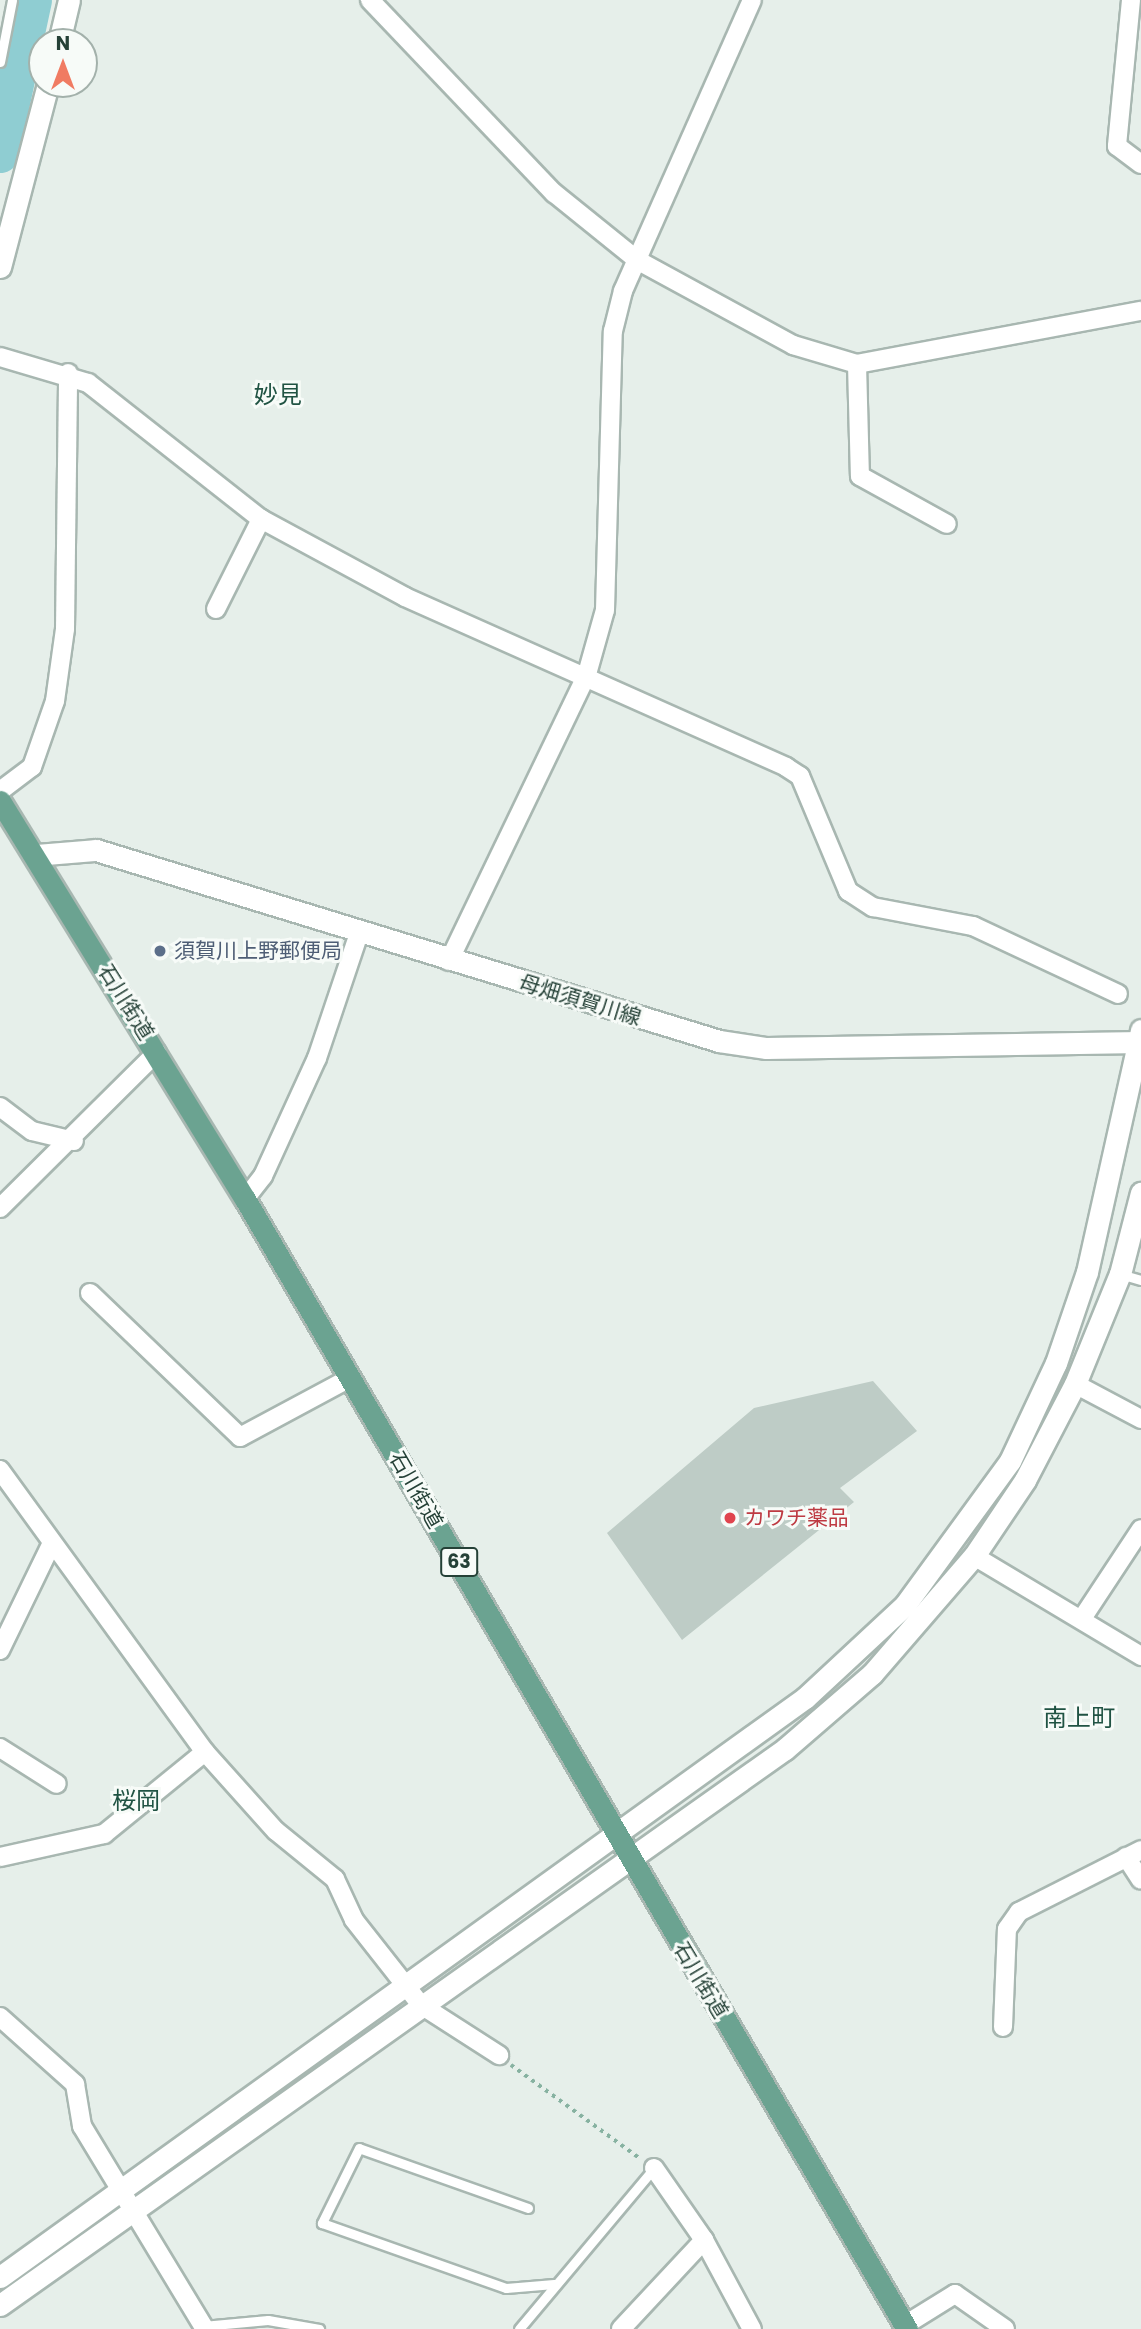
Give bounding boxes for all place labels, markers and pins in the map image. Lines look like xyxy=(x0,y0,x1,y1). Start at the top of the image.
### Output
place label: 須賀川上野郵便局 xyxy=(174,938,342,964)
marker: 須賀川上野郵便局 xyxy=(152,943,168,959)
place label: カワチ薬品 xyxy=(744,1505,849,1531)
marker: カワチ薬品 xyxy=(722,1510,738,1526)

